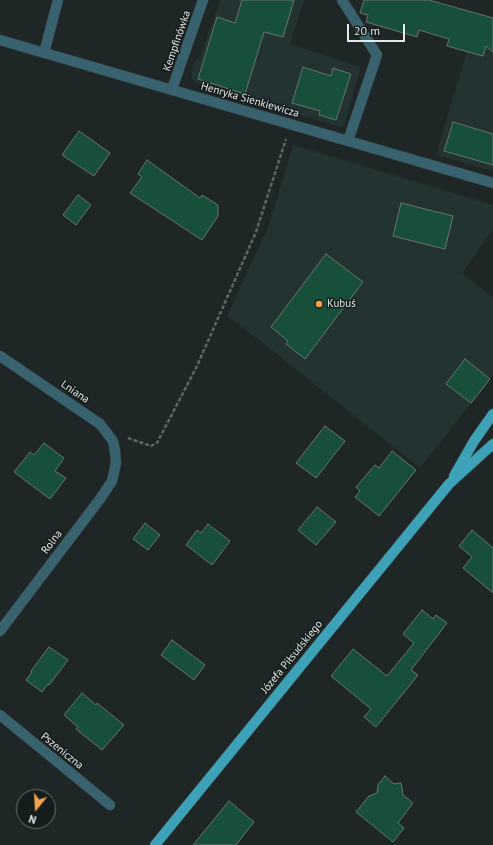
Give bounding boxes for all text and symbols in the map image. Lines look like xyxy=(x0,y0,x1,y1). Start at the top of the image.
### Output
street label: Kempfinówka xyxy=(160,9,194,73)
scale bar xyxy=(349,16,407,42)
text: 20 m xyxy=(354,23,380,38)
street label: Henryka Sienkiewicza xyxy=(199,80,301,120)
place label: Kubuś xyxy=(327,297,356,311)
marker: Kubuś xyxy=(314,299,324,309)
street label: Lniana xyxy=(58,378,92,406)
street label: Rolna xyxy=(39,527,65,557)
street label: Józefa Piłsudskiego xyxy=(259,618,325,696)
street label: Pszeniczna xyxy=(38,730,86,772)
north arrow xyxy=(16,789,56,829)
text: N xyxy=(27,812,38,827)

